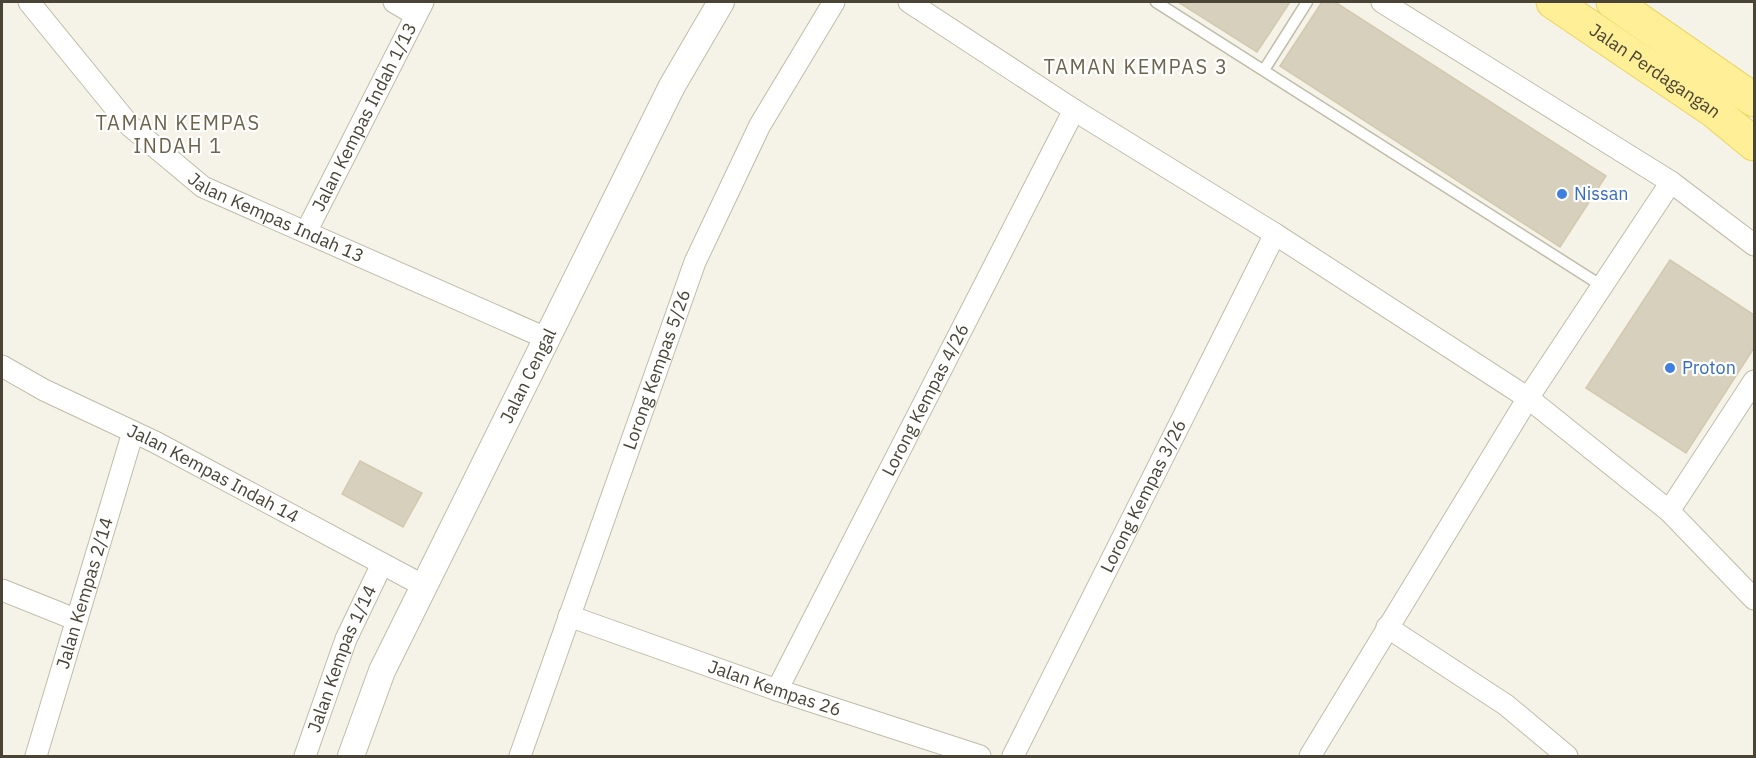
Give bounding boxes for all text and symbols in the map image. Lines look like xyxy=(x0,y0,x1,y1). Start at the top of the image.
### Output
street label: Jalan Perdagangan xyxy=(1585,18,1726,123)
street label: Jalan Kempas Indah 1/13 xyxy=(306,19,422,215)
district label: TAMAN KEMPAS 3 xyxy=(1044,53,1228,80)
district label: TAMAN KEMPAS INDAH 1 xyxy=(95,109,261,159)
street label: Jalan Kempas Indah 13 xyxy=(183,167,368,267)
place label: Nissan xyxy=(1574,182,1629,205)
marker: Nissan xyxy=(1555,187,1569,201)
street label: Lorong Kempas 5/26 xyxy=(617,286,695,453)
street label: Lorong Kempas 4/26 xyxy=(876,319,974,480)
street label: Jalan Cengal xyxy=(495,324,561,427)
place label: Proton xyxy=(1682,356,1736,379)
marker: Proton xyxy=(1663,361,1677,375)
street label: Lorong Kempas 3/26 xyxy=(1095,415,1191,576)
street label: Jalan Kempas Indah 14 xyxy=(124,419,303,528)
street label: Jalan Kempas 2/14 xyxy=(51,514,118,671)
street label: Jalan Kempas 1/14 xyxy=(302,581,381,736)
street label: Jalan Kempas 26 xyxy=(705,654,844,721)

